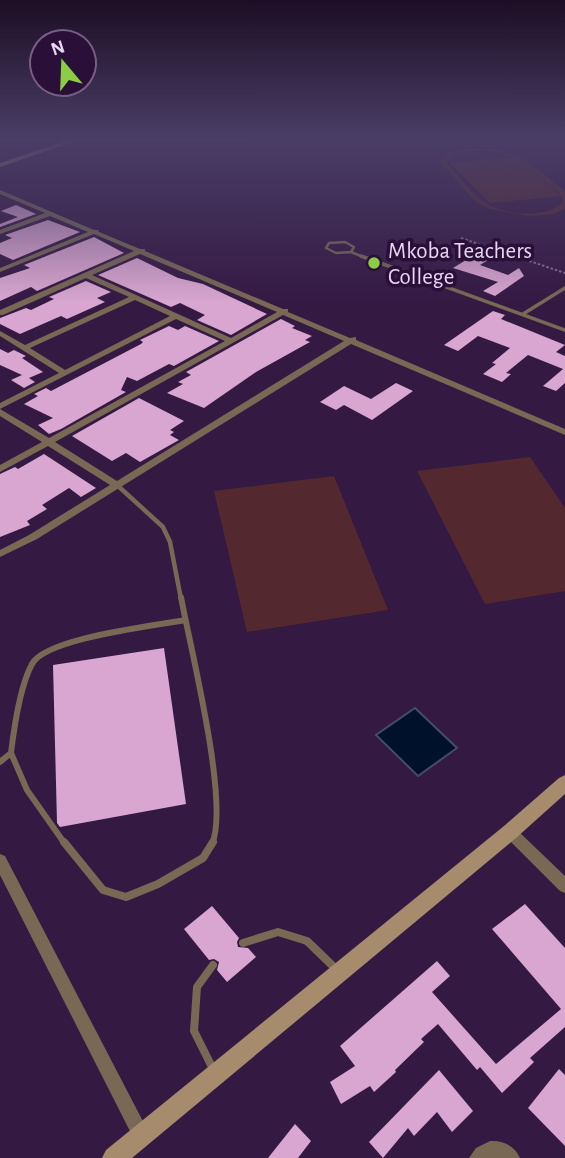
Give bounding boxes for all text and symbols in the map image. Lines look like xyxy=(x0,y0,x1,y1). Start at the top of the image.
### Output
north arrow xyxy=(28,28,98,98)
text: N xyxy=(49,37,67,59)
place label: Mkoba Teachers College xyxy=(388,240,532,289)
marker: Mkoba Teachers College xyxy=(366,255,382,271)

